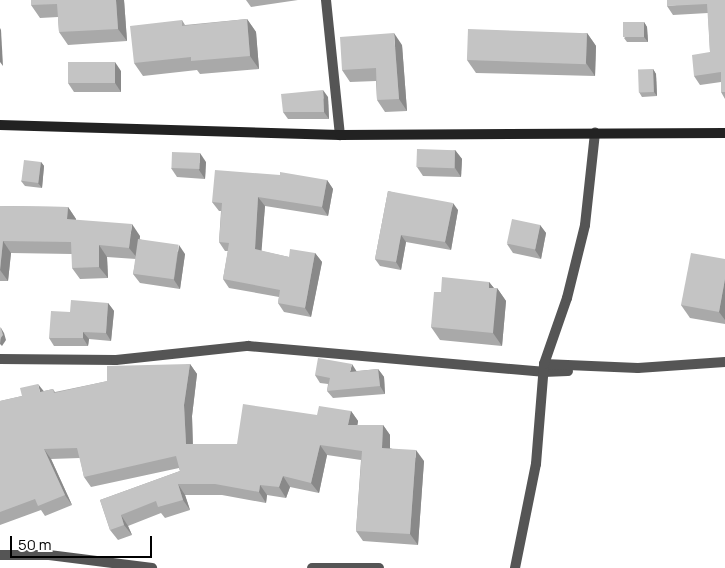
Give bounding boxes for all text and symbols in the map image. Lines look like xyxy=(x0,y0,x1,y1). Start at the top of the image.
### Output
scale bar xyxy=(12,526,155,558)
text: 50 m xyxy=(18,534,52,555)

